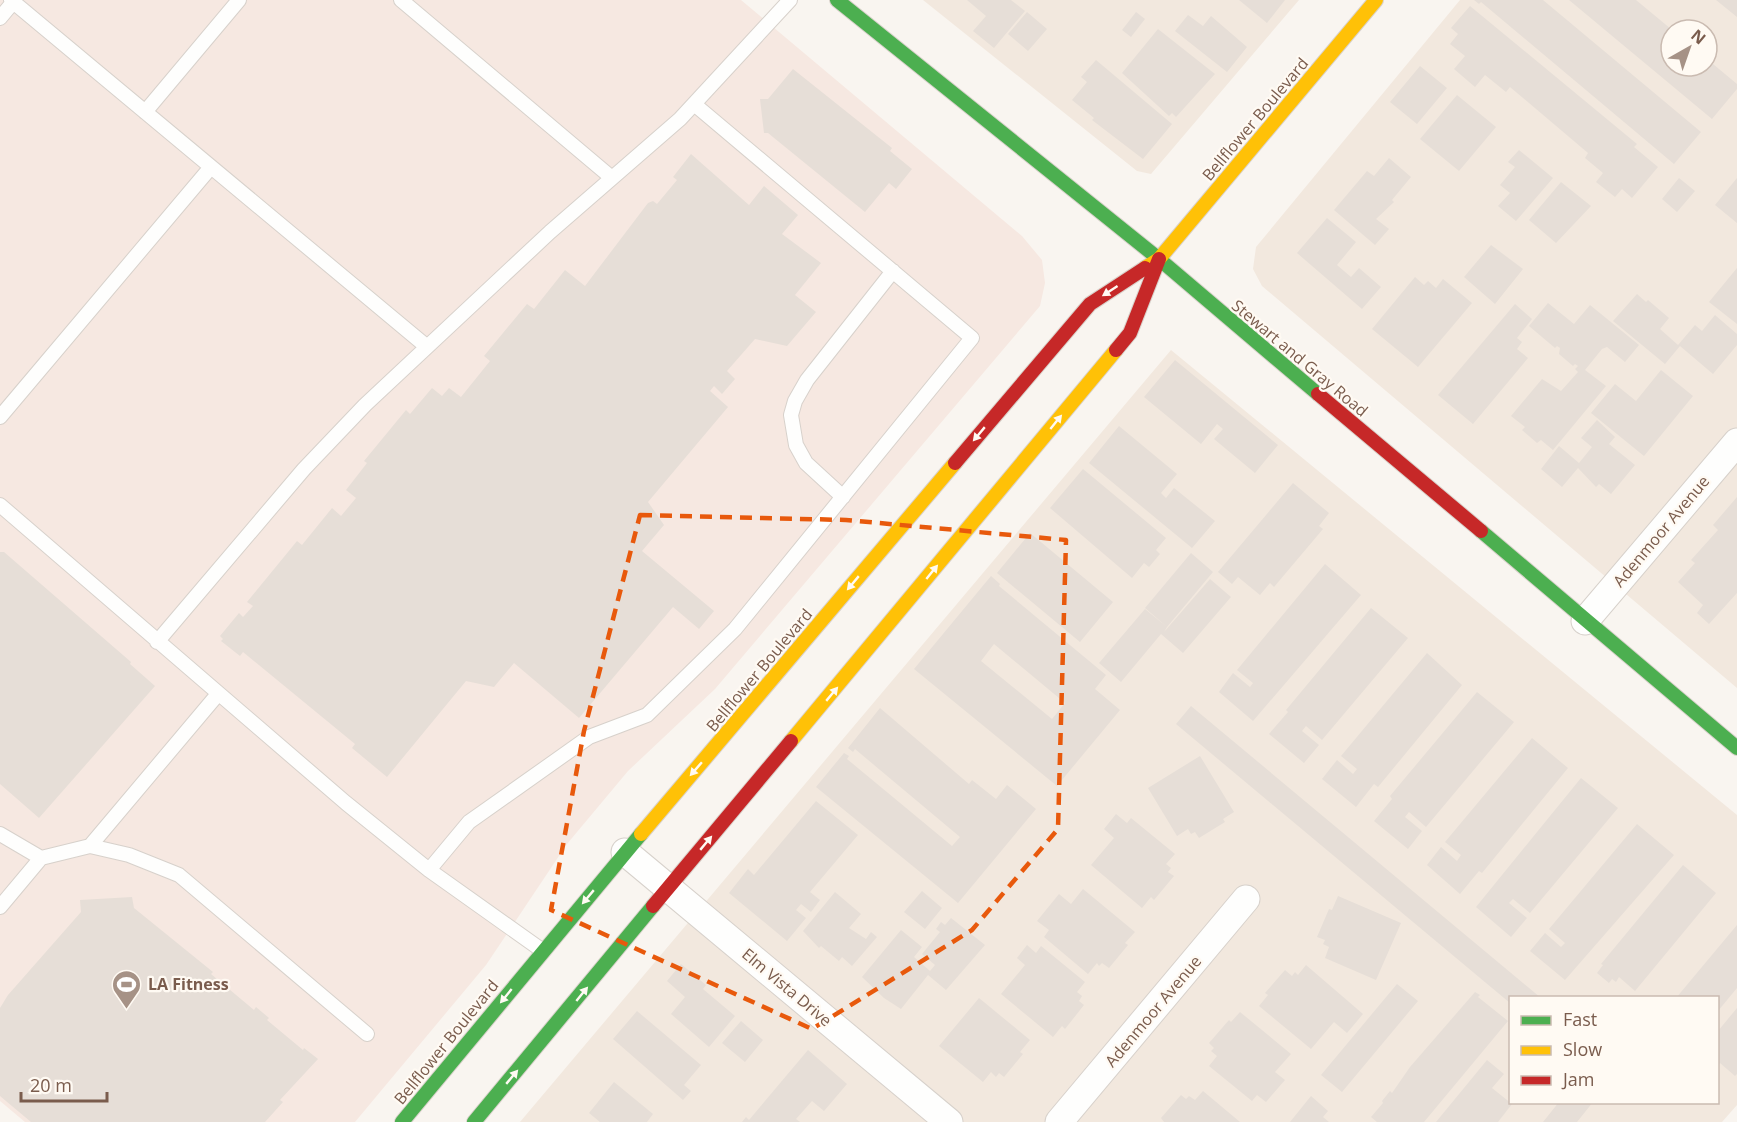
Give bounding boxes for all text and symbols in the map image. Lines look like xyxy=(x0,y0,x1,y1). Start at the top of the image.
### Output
north arrow xyxy=(1659,18,1719,78)
text: N xyxy=(1687,24,1711,49)
street label: Bellflower Boulevard xyxy=(1197,53,1313,185)
one-way arrow xyxy=(1102,285,1118,296)
street label: Stewart and Gray Road xyxy=(1227,295,1373,421)
one-way arrow xyxy=(1049,415,1062,430)
one-way arrow xyxy=(974,427,986,442)
street label: Adenmoor Avenue xyxy=(1608,471,1714,591)
one-way arrow xyxy=(925,565,938,580)
one-way arrow xyxy=(847,575,860,591)
street label: Bellflower Boulevard xyxy=(701,604,817,736)
one-way arrow xyxy=(825,686,838,702)
one-way arrow xyxy=(690,761,703,777)
one-way arrow xyxy=(699,836,712,851)
one-way arrow xyxy=(581,889,594,905)
street label: Elm Vista Drive xyxy=(737,943,837,1031)
street label: Adenmoor Avenue xyxy=(1100,951,1206,1071)
sports icon: LA Fitness xyxy=(111,968,143,1010)
place label: LA Fitness xyxy=(148,973,229,995)
street label: Bellflower Boulevard xyxy=(389,975,503,1109)
one-way arrow xyxy=(575,987,588,1002)
one-way arrow xyxy=(499,988,512,1004)
legend xyxy=(1509,996,1719,1104)
text: Fast xyxy=(1563,1007,1597,1031)
text: Slow xyxy=(1563,1037,1602,1061)
scale bar xyxy=(21,1065,106,1103)
text: Jam xyxy=(1561,1067,1595,1091)
one-way arrow xyxy=(505,1070,518,1085)
text: 20 m xyxy=(30,1073,72,1097)

